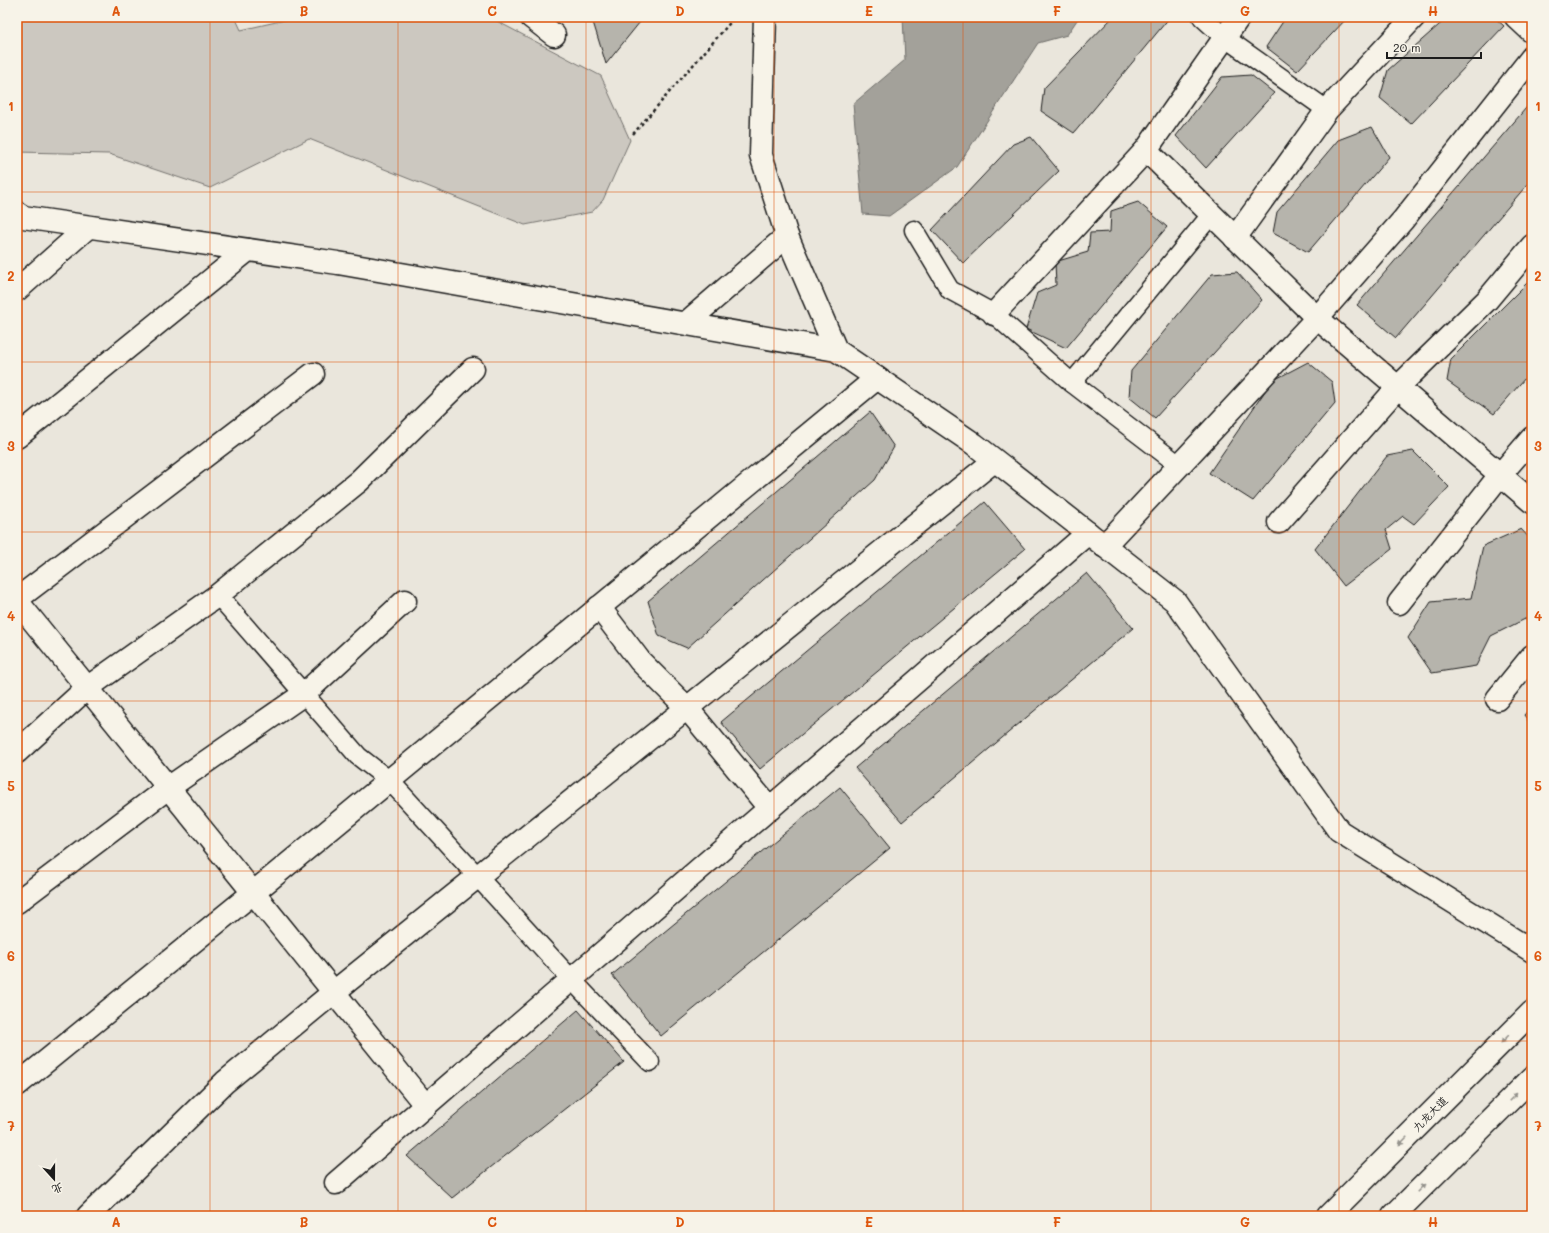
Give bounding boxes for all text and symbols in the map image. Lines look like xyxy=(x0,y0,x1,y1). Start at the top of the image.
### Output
text: A xyxy=(111,2,121,19)
text: B xyxy=(300,2,309,19)
text: C xyxy=(487,2,497,19)
text: D xyxy=(675,2,685,19)
text: E xyxy=(865,2,873,19)
text: F xyxy=(1053,2,1061,19)
text: G xyxy=(1240,2,1250,19)
text: H xyxy=(1428,2,1438,19)
scale bar xyxy=(1387,34,1481,60)
text: 20 m xyxy=(1393,39,1421,55)
text: 1 xyxy=(8,97,14,114)
text: 1 xyxy=(1535,97,1541,114)
text: 2 xyxy=(7,267,15,284)
text: 2 xyxy=(1534,267,1542,284)
text: 3 xyxy=(7,437,15,454)
text: 3 xyxy=(1534,437,1542,454)
text: 4 xyxy=(7,607,15,624)
text: 4 xyxy=(1534,607,1542,624)
text: 5 xyxy=(7,777,15,794)
text: 5 xyxy=(1534,777,1542,794)
text: 6 xyxy=(7,947,15,964)
text: 6 xyxy=(1534,947,1542,964)
one-way arrow xyxy=(1500,1034,1509,1044)
one-way arrow xyxy=(1508,1092,1518,1102)
street label: 九龙大道 xyxy=(1409,1093,1451,1135)
text: 7 xyxy=(7,1117,15,1134)
text: 7 xyxy=(1534,1117,1542,1134)
one-way arrow xyxy=(1398,1136,1408,1146)
north arrow xyxy=(34,1159,74,1199)
text: 北 xyxy=(50,1180,66,1198)
one-way arrow xyxy=(1416,1184,1426,1193)
text: A xyxy=(111,1213,121,1230)
text: B xyxy=(300,1213,309,1230)
text: C xyxy=(487,1213,497,1230)
text: D xyxy=(675,1213,685,1230)
text: E xyxy=(865,1213,873,1230)
text: F xyxy=(1053,1213,1061,1230)
text: G xyxy=(1240,1213,1250,1230)
text: H xyxy=(1428,1213,1438,1230)

